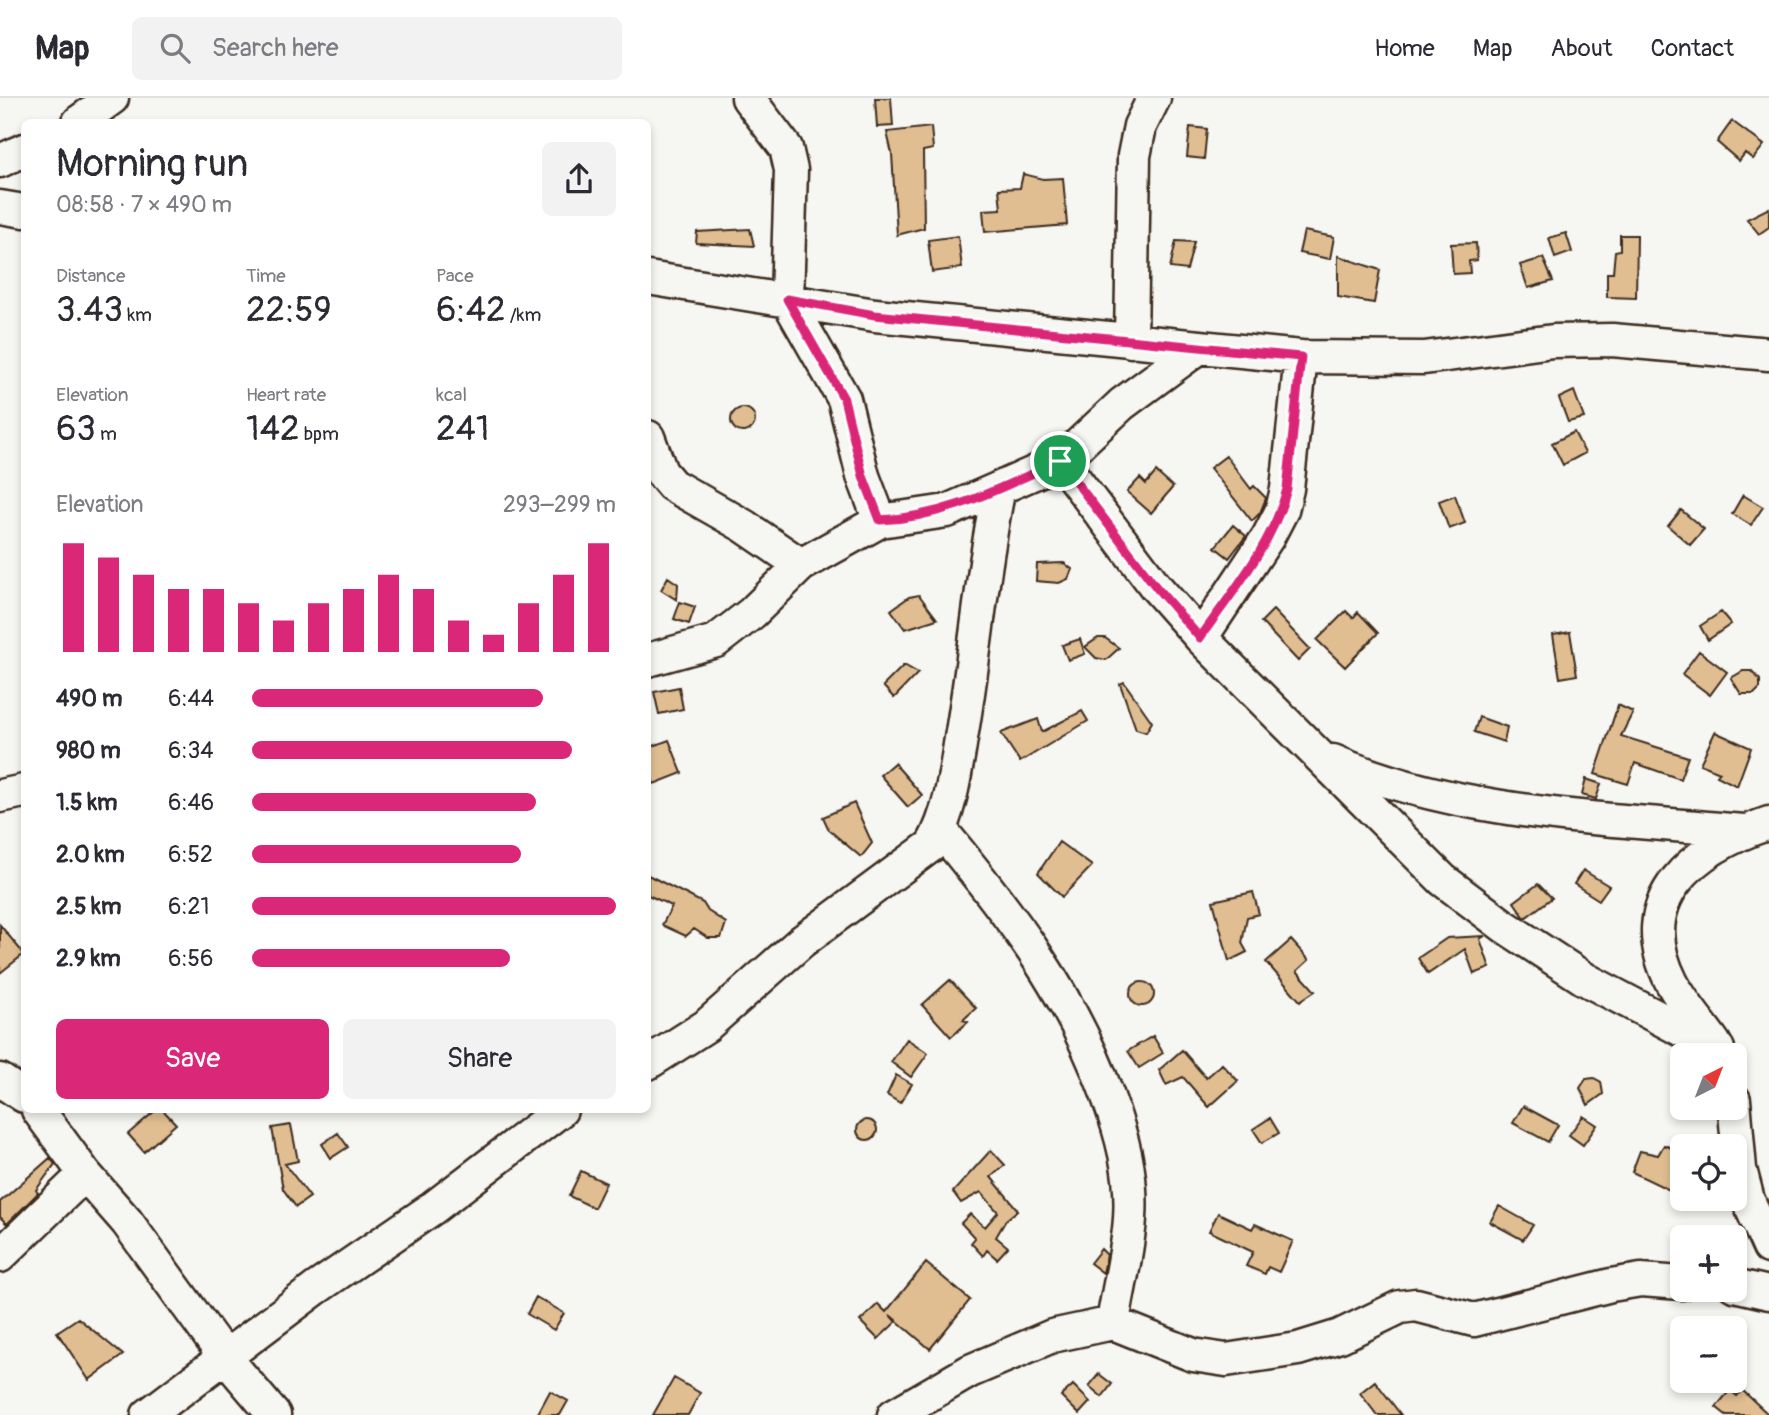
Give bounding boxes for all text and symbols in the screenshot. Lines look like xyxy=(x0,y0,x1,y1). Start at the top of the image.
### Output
search box xyxy=(132,17,622,80)
text: Map xyxy=(35,28,90,69)
icon: search xyxy=(156,29,194,67)
text: Search here xyxy=(212,32,339,64)
text: Home xyxy=(1374,34,1435,63)
text: Map xyxy=(1473,34,1513,63)
text: About xyxy=(1551,34,1613,63)
text: Contact xyxy=(1651,34,1734,63)
text: Morning run xyxy=(56,140,248,188)
button: share xyxy=(542,142,616,216)
text: 08:58 · 7 × 490 m xyxy=(56,190,232,219)
text: Distance xyxy=(56,264,125,288)
text: Time xyxy=(246,264,286,288)
text: Pace xyxy=(436,264,474,288)
text: 3.43 xyxy=(56,288,123,332)
text: 22:59 xyxy=(246,288,331,332)
text: 6:42 xyxy=(436,288,506,332)
text: km xyxy=(123,303,152,327)
text: /km xyxy=(506,303,541,327)
text: Elevation xyxy=(56,383,128,407)
text: Heart rate xyxy=(246,383,326,407)
text: kcal xyxy=(436,383,467,407)
text: 63 xyxy=(56,407,96,451)
text: 142 xyxy=(246,407,300,451)
text: 241 xyxy=(436,407,490,451)
text: m xyxy=(96,422,117,446)
text: bpm xyxy=(300,422,339,446)
pin xyxy=(1030,431,1090,491)
icon: arrive xyxy=(1041,442,1079,480)
text: Elevation xyxy=(56,490,144,519)
text: 293–299 m xyxy=(503,490,616,519)
text: 490 m xyxy=(56,684,122,713)
text: 6:44 xyxy=(168,684,214,713)
text: 980 m xyxy=(56,736,121,765)
text: 6:34 xyxy=(168,736,214,765)
text: 1.5 km xyxy=(56,788,118,817)
text: 6:46 xyxy=(168,788,214,817)
text: 2.0 km xyxy=(56,840,125,869)
text: 6:52 xyxy=(168,840,213,869)
text: 2.5 km xyxy=(56,892,121,921)
text: 6:21 xyxy=(168,892,209,921)
text: 2.9 km xyxy=(56,944,121,973)
text: 6:56 xyxy=(168,944,213,973)
button: Save xyxy=(56,1019,329,1099)
button: Share xyxy=(343,1019,616,1099)
north arrow xyxy=(1670,1043,1746,1120)
map controls xyxy=(1670,1043,1747,1393)
button: locate xyxy=(1670,1134,1747,1211)
button: + xyxy=(1670,1225,1747,1302)
button: − xyxy=(1670,1316,1747,1393)

